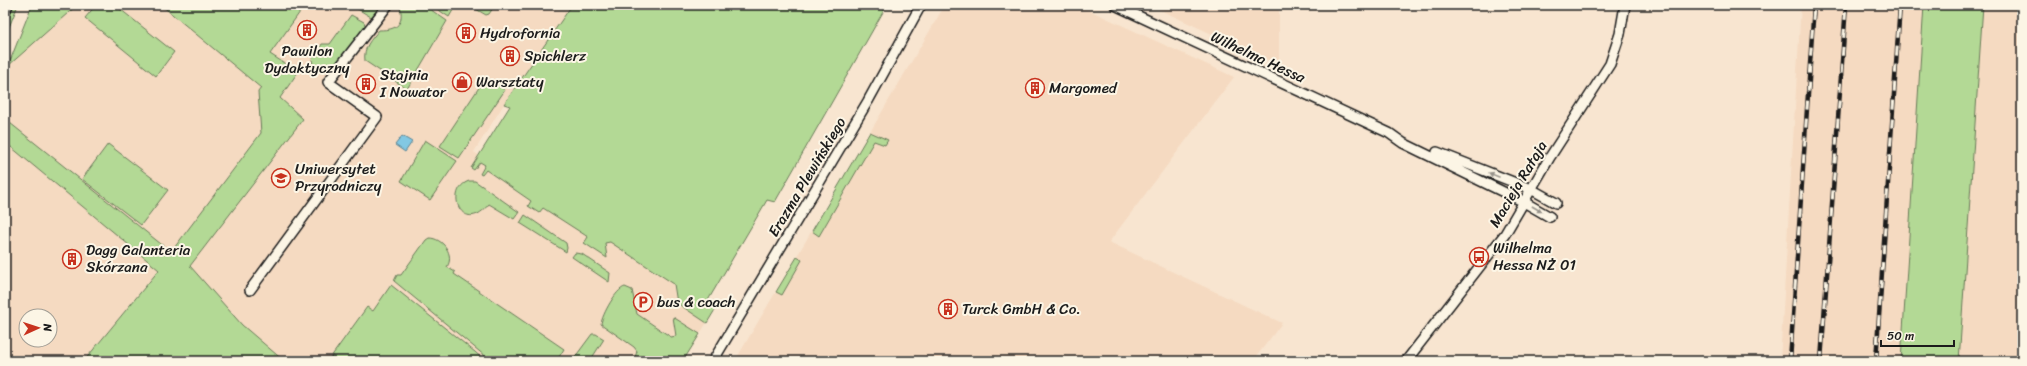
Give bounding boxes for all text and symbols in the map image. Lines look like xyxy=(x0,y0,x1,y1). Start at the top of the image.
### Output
building icon: Pawilon Dydaktyczny xyxy=(296,19,318,41)
place label: Hydrofornia xyxy=(480,20,561,46)
building icon: Hydrofornia xyxy=(455,22,477,44)
street label: Wilhelma Hessa xyxy=(1206,24,1310,90)
place label: Pawilon Dydaktyczny xyxy=(265,38,350,81)
place label: Spichlerz xyxy=(524,43,587,69)
building icon: Spichlerz xyxy=(499,45,521,67)
place label: Stajnia I Nowator xyxy=(379,62,447,105)
place label: Warsztaty xyxy=(476,69,544,95)
shop icon: Warsztaty xyxy=(451,71,473,93)
building icon: Stajnia I Nowator xyxy=(355,73,377,95)
place label: Margomed xyxy=(1049,75,1118,101)
building icon: Margomed xyxy=(1024,77,1046,99)
street label: Erazma Plewińskiego xyxy=(761,112,853,242)
street label: Macieja Rataja xyxy=(1482,135,1555,233)
place label: Uniwersytet Przyrodniczy xyxy=(295,156,382,199)
school or university icon: Uniwersytet Przyrodniczy xyxy=(270,167,292,189)
one-way arrow xyxy=(1488,172,1500,178)
one-way arrow xyxy=(1531,206,1543,213)
place label: Wilhelma Hessa NŻ 01 xyxy=(1493,235,1576,278)
place label: Dagg Galanteria Skórzana xyxy=(86,237,191,280)
bus stop icon: Wilhelma Hessa NŻ 01 xyxy=(1468,246,1490,268)
building icon: Dagg Galanteria Skórzana xyxy=(61,248,83,270)
place label: bus & coach xyxy=(657,289,736,315)
parking icon: bus & coach xyxy=(632,291,654,313)
place label: Turck GmbH & Co. xyxy=(962,296,1081,322)
building icon: Turck GmbH & Co. xyxy=(937,298,959,320)
north arrow xyxy=(18,308,58,348)
text: N xyxy=(38,322,57,332)
scale bar xyxy=(1881,322,1954,348)
text: 50 m xyxy=(1887,325,1914,347)

